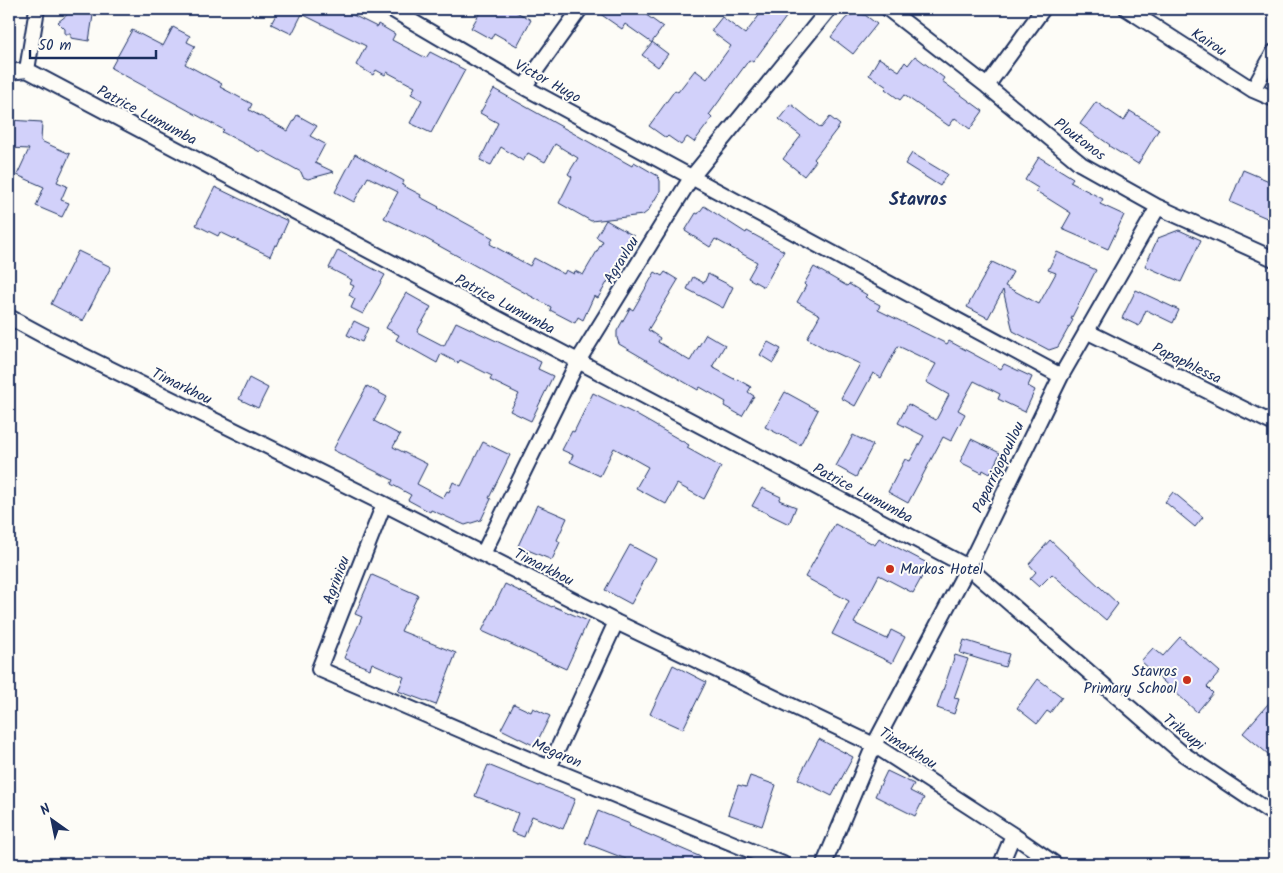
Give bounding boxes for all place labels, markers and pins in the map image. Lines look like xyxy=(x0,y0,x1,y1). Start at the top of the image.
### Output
place label: Markos Hotel xyxy=(900,558,983,582)
marker: Markos Hotel xyxy=(884,563,896,575)
place label: Stavros Primary School xyxy=(1083,660,1178,701)
marker: Stavros Primary School xyxy=(1181,674,1193,686)

